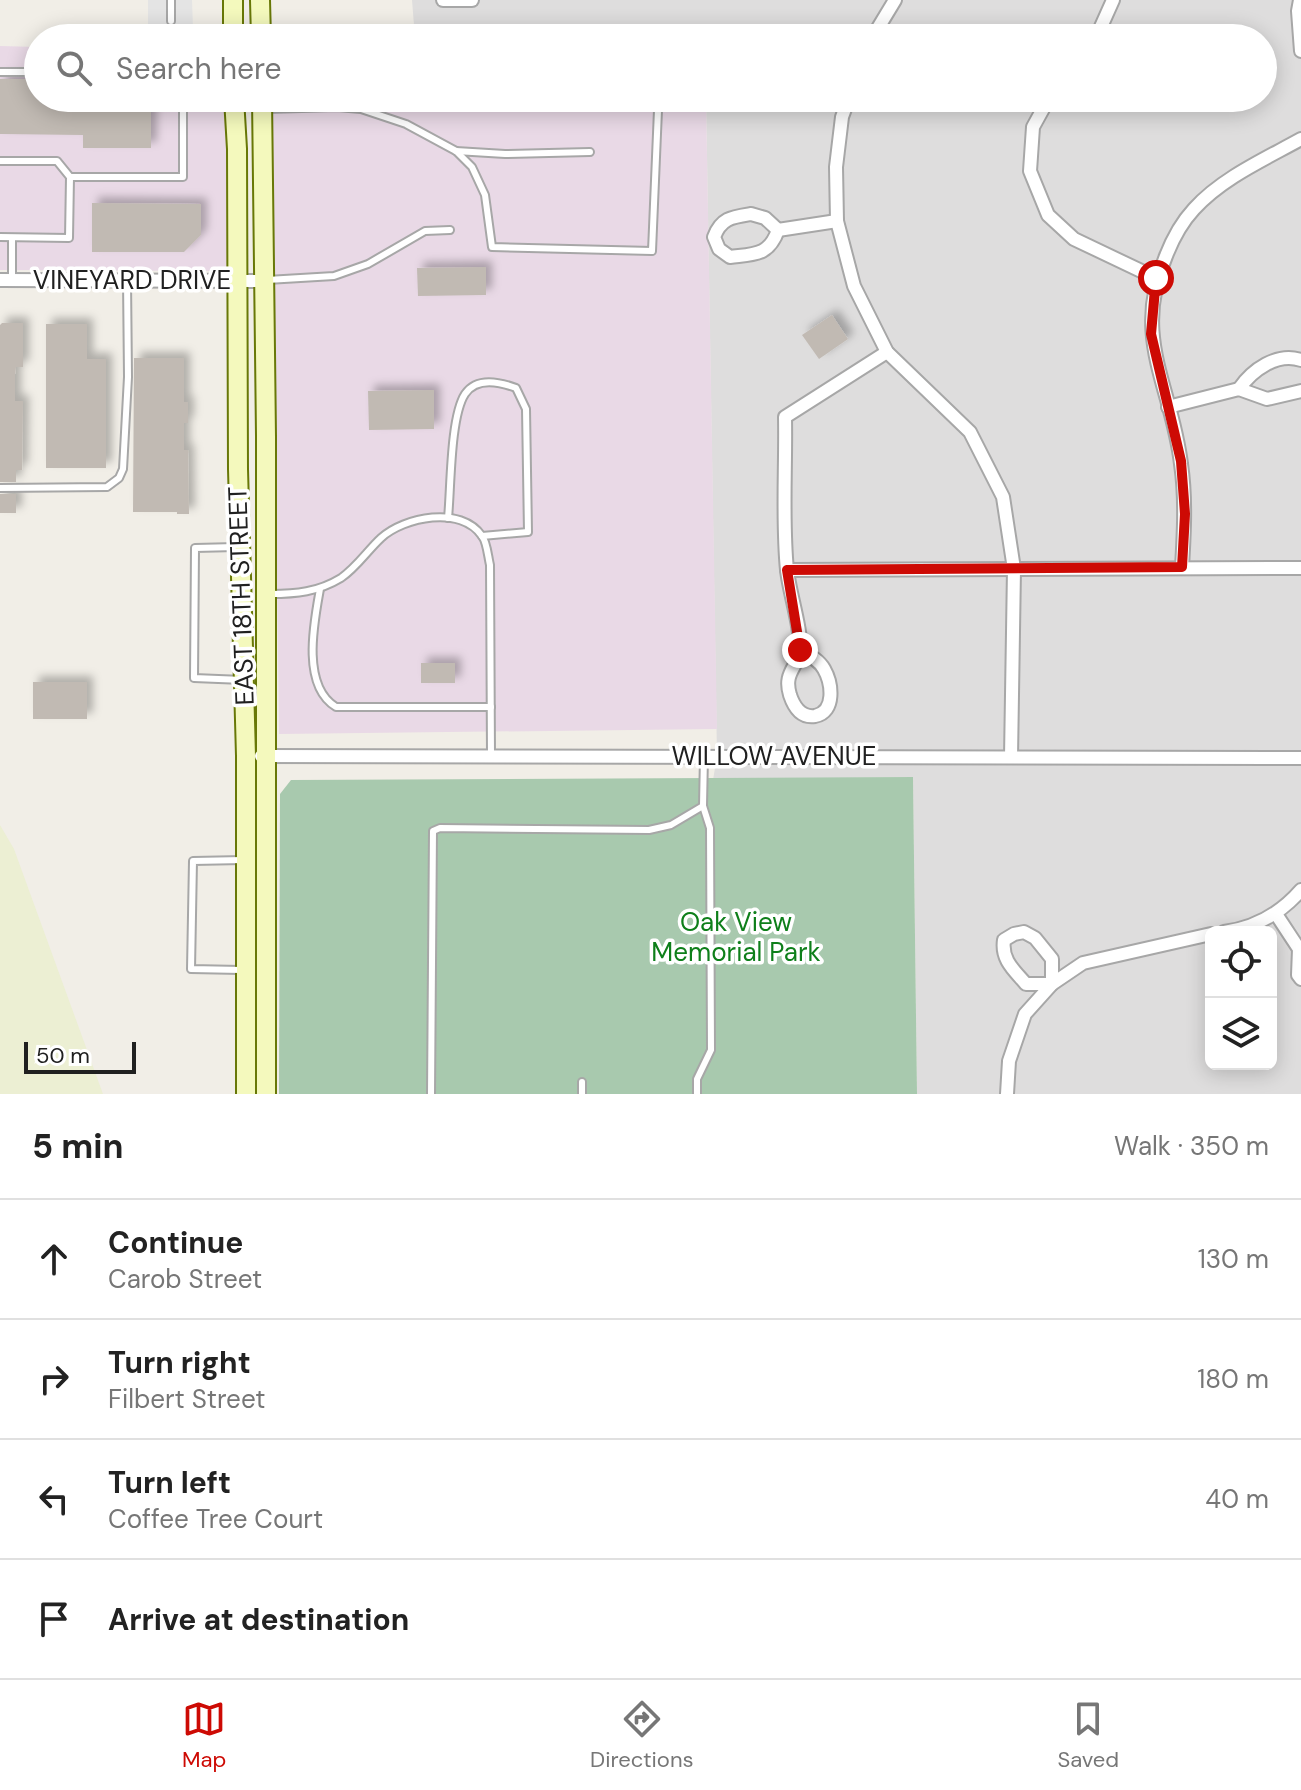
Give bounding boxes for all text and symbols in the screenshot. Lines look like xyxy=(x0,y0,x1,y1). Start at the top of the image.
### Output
search box xyxy=(24,24,1277,112)
icon: search xyxy=(52,46,96,90)
text: Search here xyxy=(116,49,282,88)
route start xyxy=(1138,260,1174,296)
street label: VINEYARD DRIVE xyxy=(33,263,231,297)
street label: EAST 18TH STREET xyxy=(220,486,262,706)
route end xyxy=(782,632,818,668)
street label: WILLOW AVENUE xyxy=(671,739,877,773)
park label: Oak View Memorial Park xyxy=(651,905,821,969)
map controls xyxy=(1205,926,1277,1070)
button: locate xyxy=(1205,926,1277,998)
button: layers xyxy=(1205,998,1277,1070)
scale bar xyxy=(24,1038,136,1074)
text: 50 m xyxy=(36,1041,90,1070)
text: 5 min xyxy=(32,1124,123,1169)
text: Walk · 350 m xyxy=(1114,1129,1269,1163)
text: Continue xyxy=(108,1223,243,1262)
icon: ahead xyxy=(32,1237,76,1281)
text: 130 m xyxy=(1198,1242,1269,1276)
text: Carob Street xyxy=(108,1262,262,1296)
text: Turn right xyxy=(108,1343,251,1382)
icon: right xyxy=(32,1357,76,1401)
text: 180 m xyxy=(1197,1362,1269,1396)
text: Filbert Street xyxy=(108,1382,265,1416)
text: Turn left xyxy=(108,1463,231,1502)
icon: left xyxy=(32,1477,76,1521)
text: 40 m xyxy=(1205,1482,1269,1516)
text: Coffee Tree Court xyxy=(108,1502,323,1536)
icon: arrive xyxy=(32,1597,76,1641)
text: Arrive at destination xyxy=(108,1600,409,1639)
tab: Map xyxy=(182,1697,226,1774)
tab: Directions xyxy=(590,1697,694,1774)
tab: Saved xyxy=(1057,1697,1119,1774)

